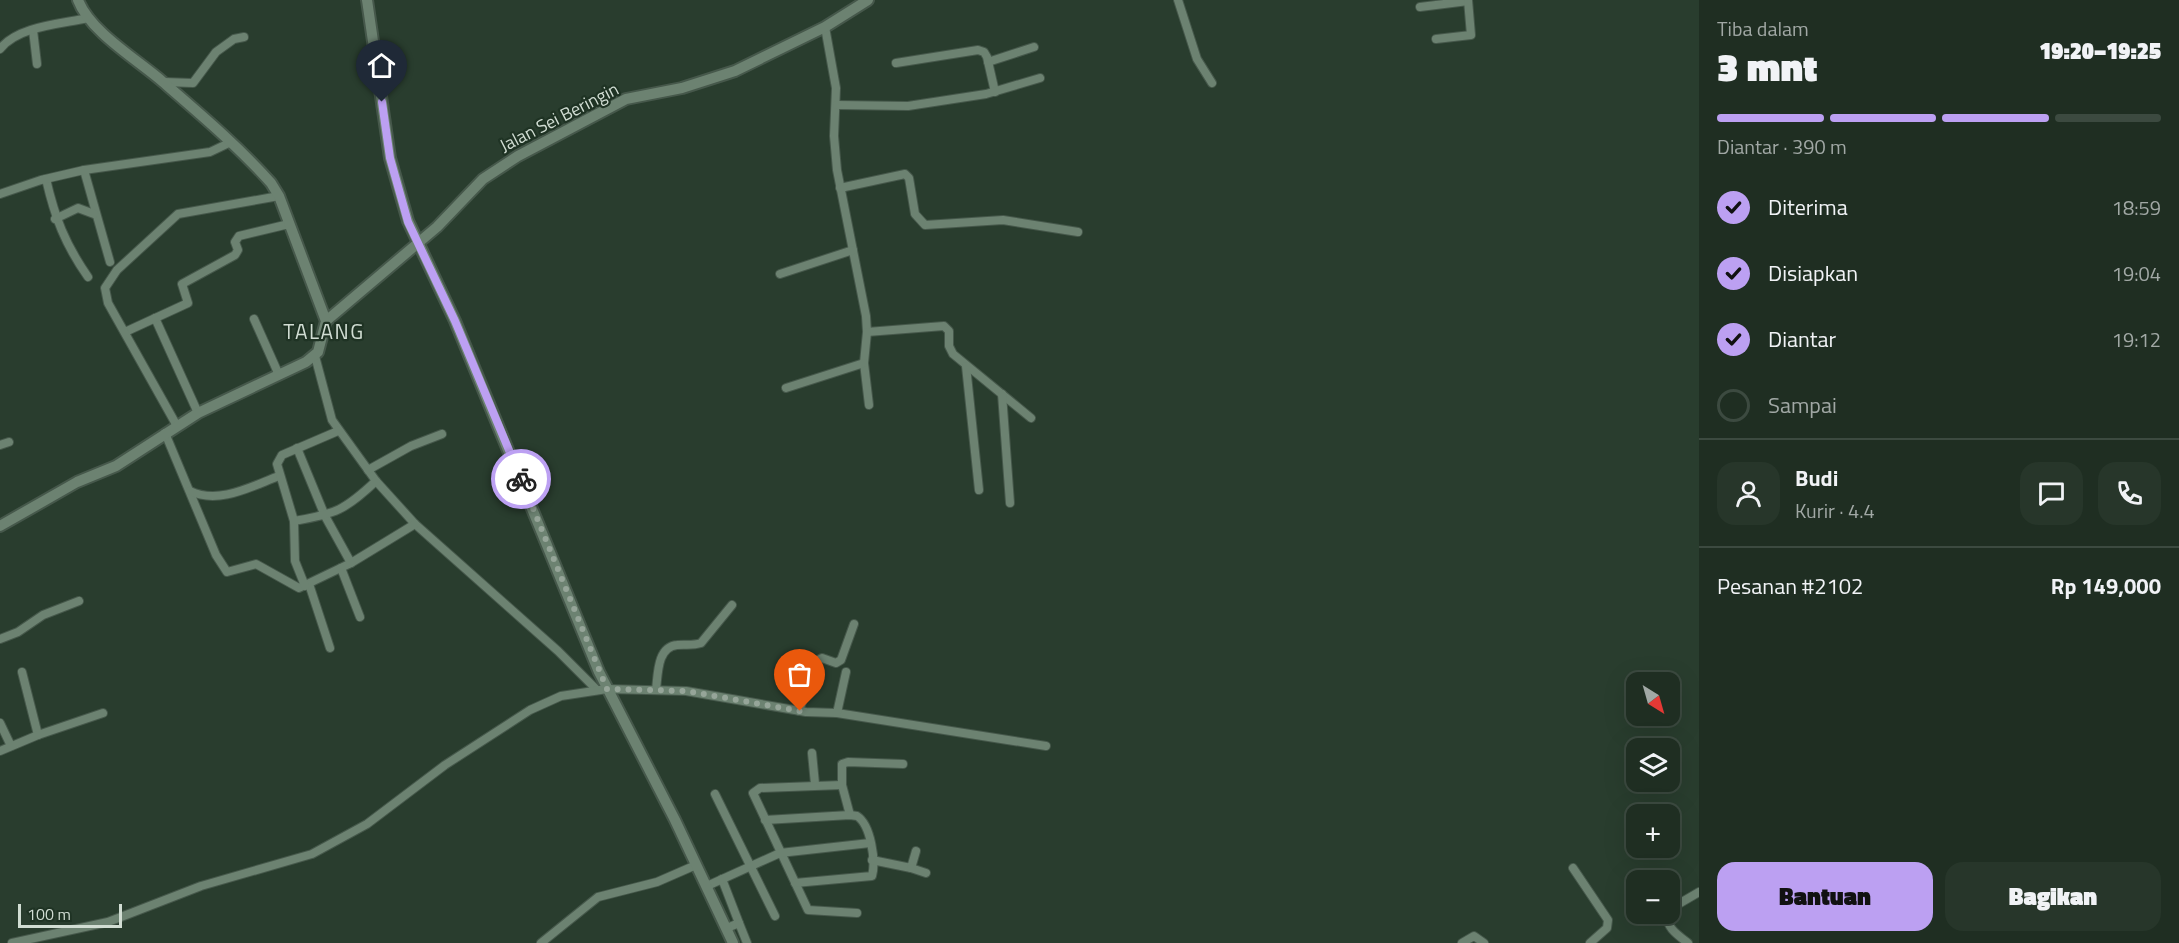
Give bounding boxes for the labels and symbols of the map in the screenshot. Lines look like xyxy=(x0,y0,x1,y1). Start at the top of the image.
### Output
pin xyxy=(356,40,407,102)
street label: Jalan Sei Beringin xyxy=(495,75,623,159)
district label: TALANG xyxy=(283,315,365,347)
courier xyxy=(491,449,551,509)
pin xyxy=(774,649,825,711)
north arrow xyxy=(1626,672,1680,726)
scale bar xyxy=(18,901,122,928)

